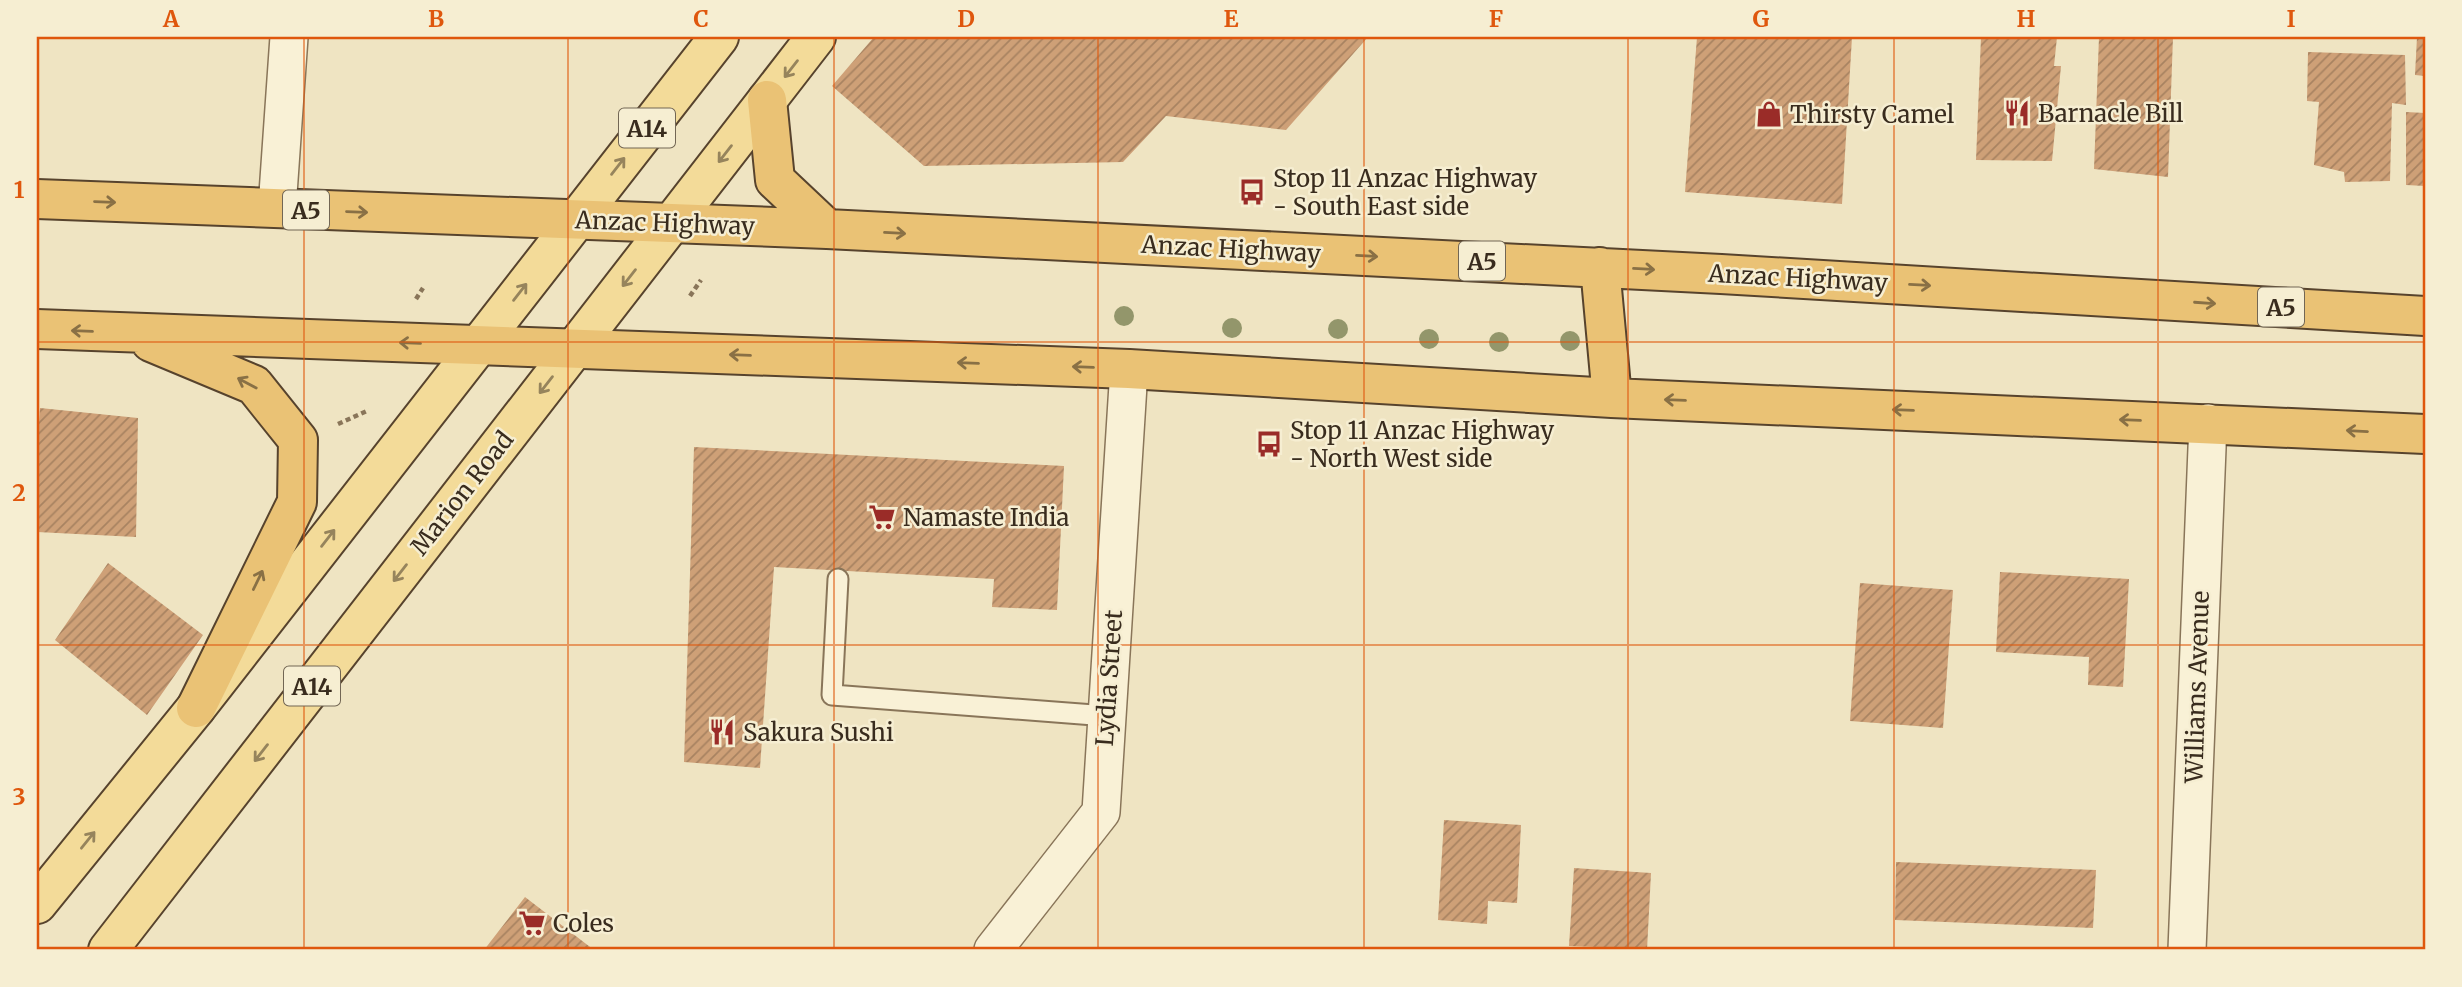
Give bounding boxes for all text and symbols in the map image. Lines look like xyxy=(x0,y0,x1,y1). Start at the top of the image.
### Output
text: A xyxy=(162,4,180,33)
text: B xyxy=(428,4,444,33)
text: C xyxy=(693,4,709,33)
text: D xyxy=(957,4,975,33)
text: E xyxy=(1223,4,1239,33)
text: F xyxy=(1489,4,1503,33)
text: G xyxy=(1753,4,1770,33)
text: H xyxy=(2017,4,2036,33)
text: I xyxy=(2286,4,2296,33)
one-way arrow xyxy=(784,59,799,77)
restaurant icon: Barnacle Bill xyxy=(2002,98,2032,128)
place label: Barnacle Bill xyxy=(2038,98,2184,129)
shop icon: Thirsty Camel xyxy=(1754,99,1784,129)
place label: Thirsty Camel xyxy=(1790,99,1954,130)
road number: A14 xyxy=(619,108,675,148)
one-way arrow xyxy=(717,145,732,163)
one-way arrow xyxy=(611,157,626,176)
place label: Stop 11 Anzac Highway - South East side xyxy=(1273,163,1537,222)
text: 1 xyxy=(14,175,25,204)
bus stop icon: Stop 11 Anzac Highway - South East side xyxy=(1237,177,1267,207)
road number: A5 xyxy=(283,190,329,230)
one-way arrow xyxy=(93,195,116,208)
street label: Anzac Highway xyxy=(573,204,756,242)
one-way arrow xyxy=(345,205,368,218)
one-way arrow xyxy=(884,226,907,239)
street label: Anzac Highway xyxy=(1139,229,1322,269)
road number: A5 xyxy=(1459,242,1505,280)
one-way arrow xyxy=(1356,249,1379,262)
street label: Anzac Highway xyxy=(1706,258,1889,298)
one-way arrow xyxy=(1632,263,1655,276)
one-way arrow xyxy=(621,268,636,286)
one-way arrow xyxy=(1908,279,1931,292)
one-way arrow xyxy=(512,283,528,301)
road number: A5 xyxy=(2258,288,2304,326)
one-way arrow xyxy=(2193,296,2216,309)
one-way arrow xyxy=(70,324,93,337)
one-way arrow xyxy=(399,336,422,349)
one-way arrow xyxy=(729,348,752,361)
one-way arrow xyxy=(957,357,980,370)
one-way arrow xyxy=(1071,361,1094,374)
one-way arrow xyxy=(237,376,257,390)
one-way arrow xyxy=(538,376,553,394)
one-way arrow xyxy=(1664,394,1687,407)
one-way arrow xyxy=(1891,404,1914,417)
one-way arrow xyxy=(2119,413,2142,426)
place label: Stop 11 Anzac Highway - North West side xyxy=(1290,415,1554,474)
one-way arrow xyxy=(2346,424,2369,437)
street label: Marion Road xyxy=(404,425,520,561)
bus stop icon: Stop 11 Anzac Highway - North West side xyxy=(1254,429,1284,459)
text: 2 xyxy=(12,478,26,507)
supermarket icon: Namaste India xyxy=(867,502,897,532)
place label: Namaste India xyxy=(903,502,1070,533)
one-way arrow xyxy=(320,529,336,547)
one-way arrow xyxy=(393,563,408,581)
one-way arrow xyxy=(252,571,266,591)
street label: Williams Avenue xyxy=(2178,590,2216,785)
street label: Lydia Street xyxy=(1089,608,1129,747)
road number: A14 xyxy=(284,666,340,706)
restaurant icon: Sakura Sushi xyxy=(707,717,737,747)
place label: Sakura Sushi xyxy=(743,717,894,748)
one-way arrow xyxy=(253,743,268,761)
text: 3 xyxy=(12,782,26,811)
one-way arrow xyxy=(81,832,96,850)
supermarket icon: Coles xyxy=(517,908,547,938)
place label: Coles xyxy=(553,908,614,939)

